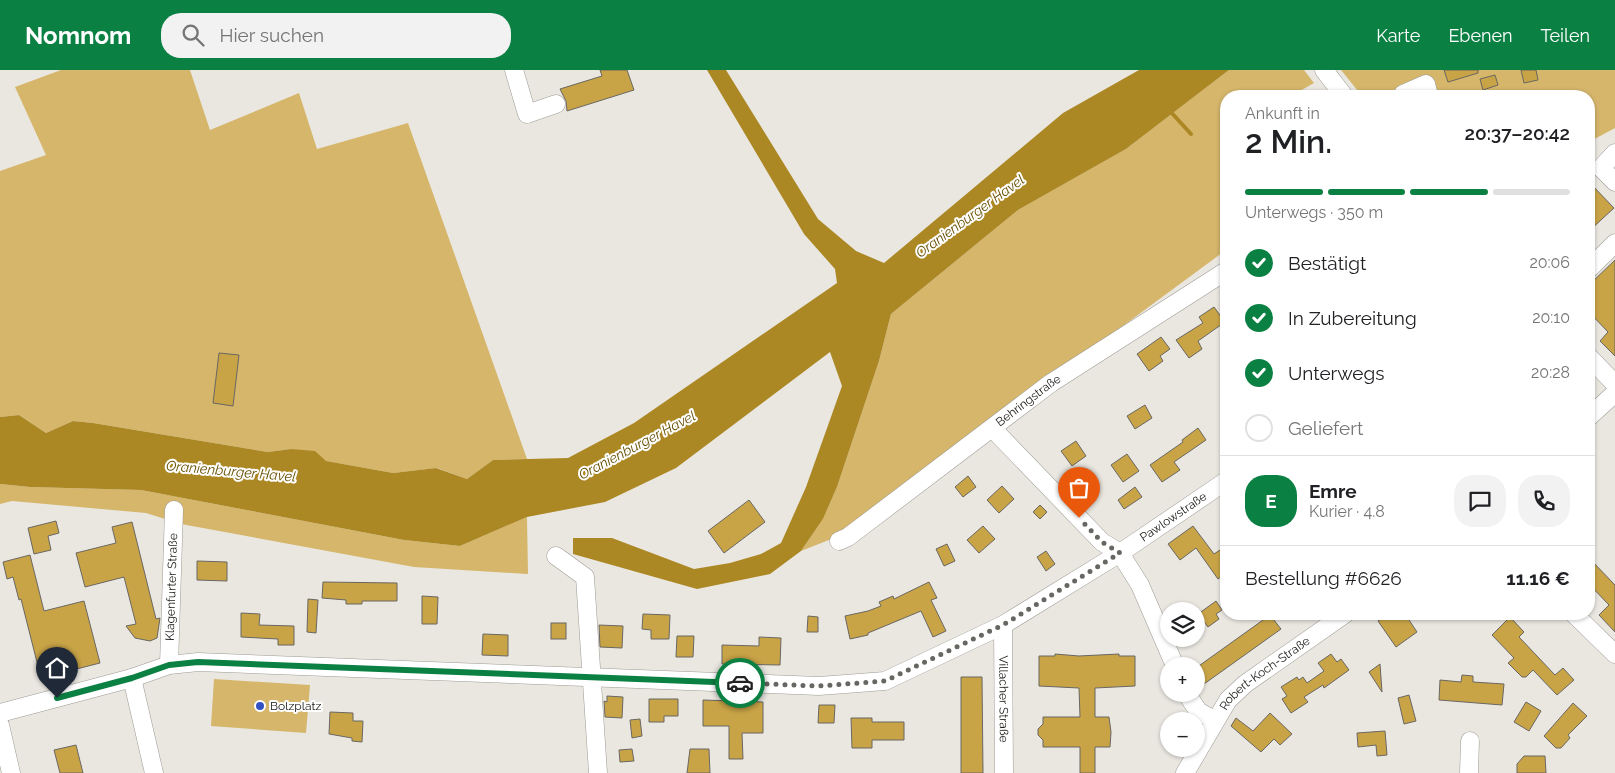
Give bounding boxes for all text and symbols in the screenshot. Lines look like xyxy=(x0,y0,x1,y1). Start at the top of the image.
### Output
search box xyxy=(161,13,511,58)
text: Nomnom xyxy=(25,21,131,50)
icon: search xyxy=(179,21,207,49)
text: Hier suchen xyxy=(219,24,324,46)
text: Karte xyxy=(1376,25,1420,46)
text: Ebenen xyxy=(1448,25,1513,46)
text: Teilen xyxy=(1541,25,1590,46)
text: Ankunft in xyxy=(1245,104,1320,123)
text: 20:37–20:42 xyxy=(1465,122,1570,144)
text: 2 Min. xyxy=(1245,123,1332,160)
water label: Oranienburger Havel xyxy=(913,171,1028,261)
text: Unterwegs · 350 m xyxy=(1245,203,1383,222)
icon: check xyxy=(1245,249,1273,277)
text: Bestätigt xyxy=(1288,252,1366,274)
text: 20:06 xyxy=(1529,253,1570,272)
icon: check xyxy=(1245,304,1273,332)
text: In Zubereitung xyxy=(1288,307,1417,329)
text: 20:10 xyxy=(1532,308,1570,327)
icon: check xyxy=(1245,359,1273,387)
text: Unterwegs xyxy=(1288,362,1384,384)
text: 20:28 xyxy=(1531,363,1570,382)
street label: Behringstraße xyxy=(993,372,1063,429)
water label: Oranienburger Havel xyxy=(576,407,698,483)
text: Geliefert xyxy=(1288,417,1363,439)
water label: Oranienburger Havel xyxy=(166,457,297,485)
pin xyxy=(1058,467,1100,518)
icon: bag xyxy=(1065,474,1093,502)
button: chat xyxy=(1454,475,1506,527)
button: phone xyxy=(1518,475,1570,527)
text: Emre xyxy=(1309,480,1357,502)
street label: Pawlowstraße xyxy=(1137,489,1209,544)
text: E xyxy=(1265,490,1277,512)
text: Kurier · 4.8 xyxy=(1309,502,1385,521)
street label: Klagenfurter Straße xyxy=(163,533,180,641)
text: Bestellung #6626 xyxy=(1245,567,1402,589)
text: 11.16 € xyxy=(1506,567,1570,589)
map controls xyxy=(1160,602,1205,757)
button: layers xyxy=(1160,602,1205,647)
street label: Robert-Koch-Straße xyxy=(1217,634,1313,713)
pin xyxy=(36,647,78,698)
icon: home xyxy=(43,654,71,682)
street label: Villacher Straße xyxy=(996,655,1011,743)
button: + xyxy=(1160,657,1205,702)
courier xyxy=(715,658,765,708)
icon: car xyxy=(726,669,754,697)
place label: Bolzplatz xyxy=(270,699,321,713)
marker: Bolzplatz xyxy=(254,700,266,712)
button: − xyxy=(1160,712,1205,757)

